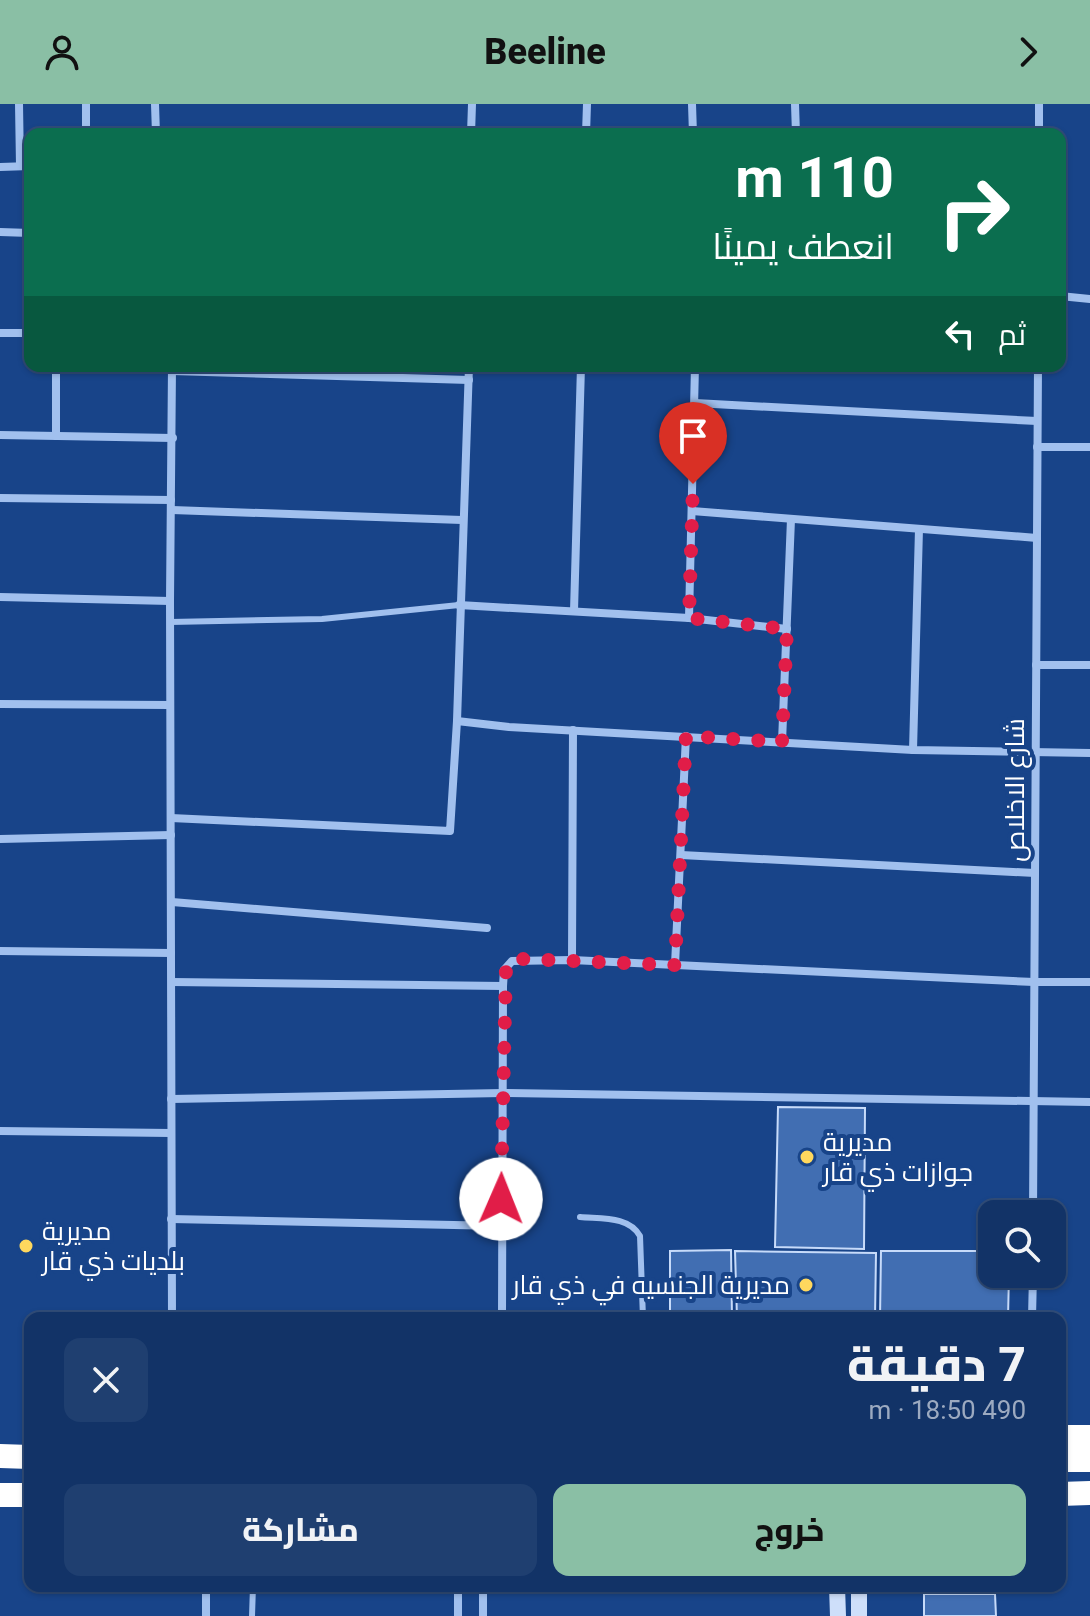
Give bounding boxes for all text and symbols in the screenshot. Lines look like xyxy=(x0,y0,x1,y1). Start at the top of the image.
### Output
icon: person xyxy=(40,30,84,74)
icon: forward xyxy=(1006,30,1050,74)
text: Beeline xyxy=(484,31,606,73)
text: 110 m xyxy=(735,145,894,211)
icon: right xyxy=(922,160,1026,264)
text: انعطف يمينًا xyxy=(712,226,894,268)
icon: left xyxy=(938,312,982,356)
text: ثم xyxy=(998,317,1026,352)
pin xyxy=(659,402,727,484)
icon: arrive xyxy=(671,414,715,458)
street label: شارع الاخلاص xyxy=(1000,718,1032,862)
place label: مديرية جوازات ذي قار xyxy=(821,1127,973,1192)
marker: مديرية جوازات ذي قار xyxy=(798,1148,816,1166)
position arrow xyxy=(459,1157,543,1241)
map controls xyxy=(978,1200,1066,1288)
button: search xyxy=(978,1200,1066,1288)
place label: مديرية بلديات ذي قار xyxy=(40,1216,185,1281)
marker: مديرية بلديات ذي قار xyxy=(17,1237,35,1255)
place label: مديرية الجنسيه في ذي قار xyxy=(511,1270,790,1306)
marker: مديرية الجنسيه في ذي قار xyxy=(797,1276,815,1294)
text: 7 دقيقة xyxy=(847,1336,1026,1393)
button: close xyxy=(64,1338,148,1422)
text: 490 m · 18:50 xyxy=(868,1395,1026,1425)
button: مشاركة xyxy=(64,1484,537,1576)
button: خروج xyxy=(553,1484,1026,1576)

